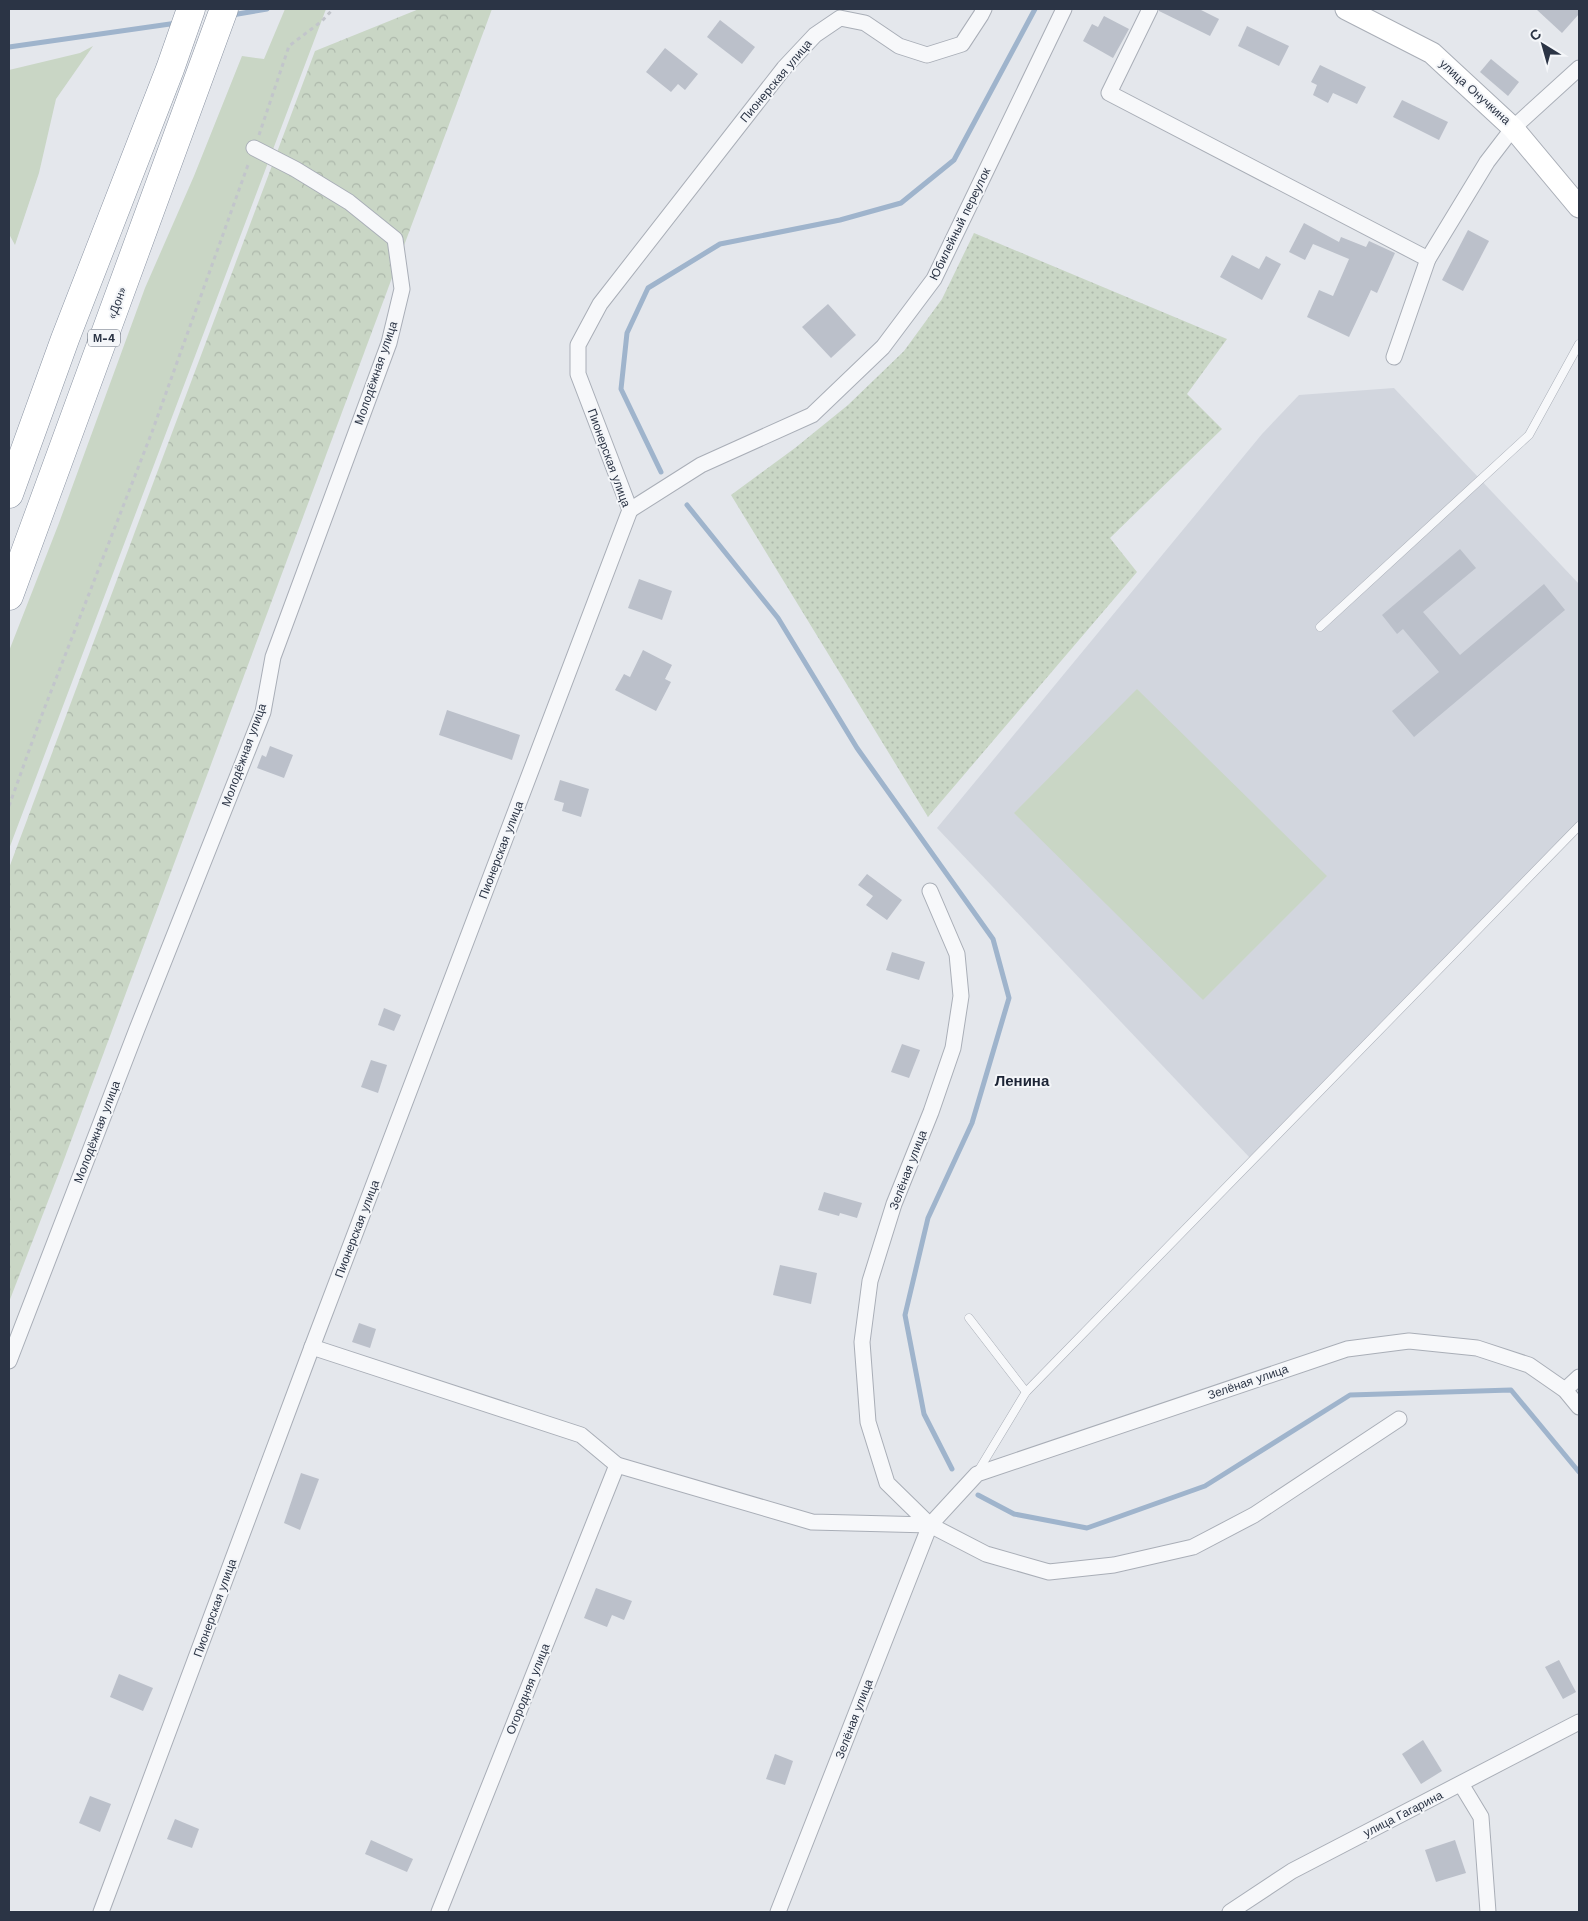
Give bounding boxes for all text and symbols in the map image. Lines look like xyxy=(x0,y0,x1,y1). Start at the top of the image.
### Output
north arrow xyxy=(1518,20,1568,70)
text: С xyxy=(1526,25,1544,44)
street label: Пионерская улица xyxy=(737,37,815,125)
street label: улица Онучкина xyxy=(1437,56,1514,128)
street label: Юбилейный переулок xyxy=(927,165,994,282)
street label: «Дон» xyxy=(105,285,129,321)
street label: Молодёжная улица xyxy=(352,319,400,427)
road number: М-4 xyxy=(88,329,120,346)
street label: Пионерская улица xyxy=(585,407,633,509)
street label: Молодёжная улица xyxy=(219,701,269,808)
street label: Пионерская улица xyxy=(476,799,526,901)
district label: Ленина xyxy=(995,1072,1050,1090)
street label: Молодёжная улица xyxy=(71,1078,123,1185)
street label: Зелёная улица xyxy=(886,1128,930,1212)
street label: Пионерская улица xyxy=(332,1178,382,1280)
street label: Зелёная улица xyxy=(1206,1362,1290,1402)
street label: Пионерская улица xyxy=(191,1557,239,1659)
street label: Огородняя улица xyxy=(503,1641,553,1737)
street label: Зелёная улица xyxy=(832,1677,876,1761)
street label: улица Гагарина xyxy=(1361,1788,1445,1840)

